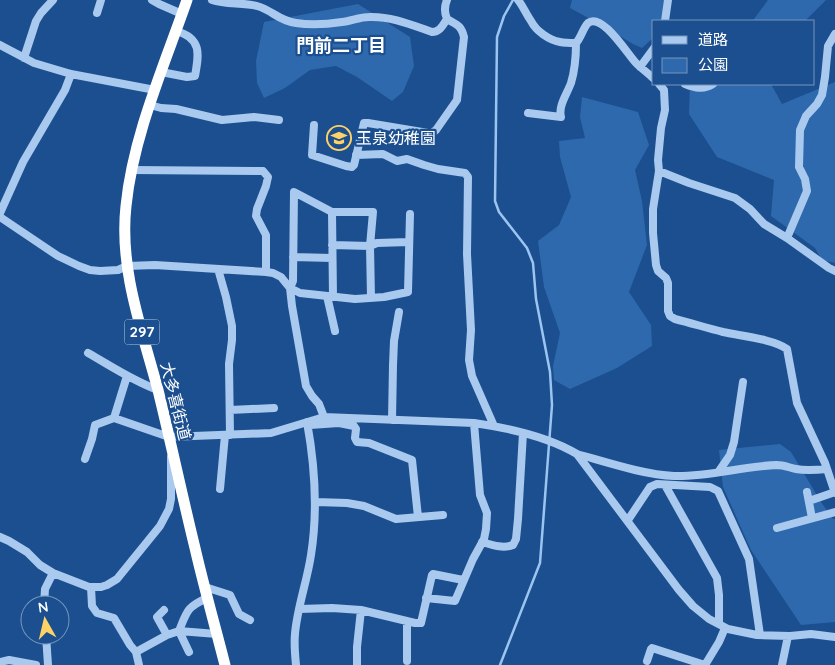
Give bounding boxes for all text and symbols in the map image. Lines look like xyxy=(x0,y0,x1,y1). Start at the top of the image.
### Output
legend xyxy=(652,20,815,85)
text: 道路 xyxy=(698,30,728,49)
district label: 門前二丁目 xyxy=(296,34,386,57)
text: 公園 xyxy=(698,55,728,74)
school or university icon: 玉泉幼稚園 xyxy=(326,125,352,151)
place label: 玉泉幼稚園 xyxy=(356,128,436,148)
road number: 297 xyxy=(124,320,160,344)
street label: 大多喜街道 xyxy=(157,360,195,442)
north arrow xyxy=(20,595,70,645)
text: N xyxy=(37,597,50,617)

